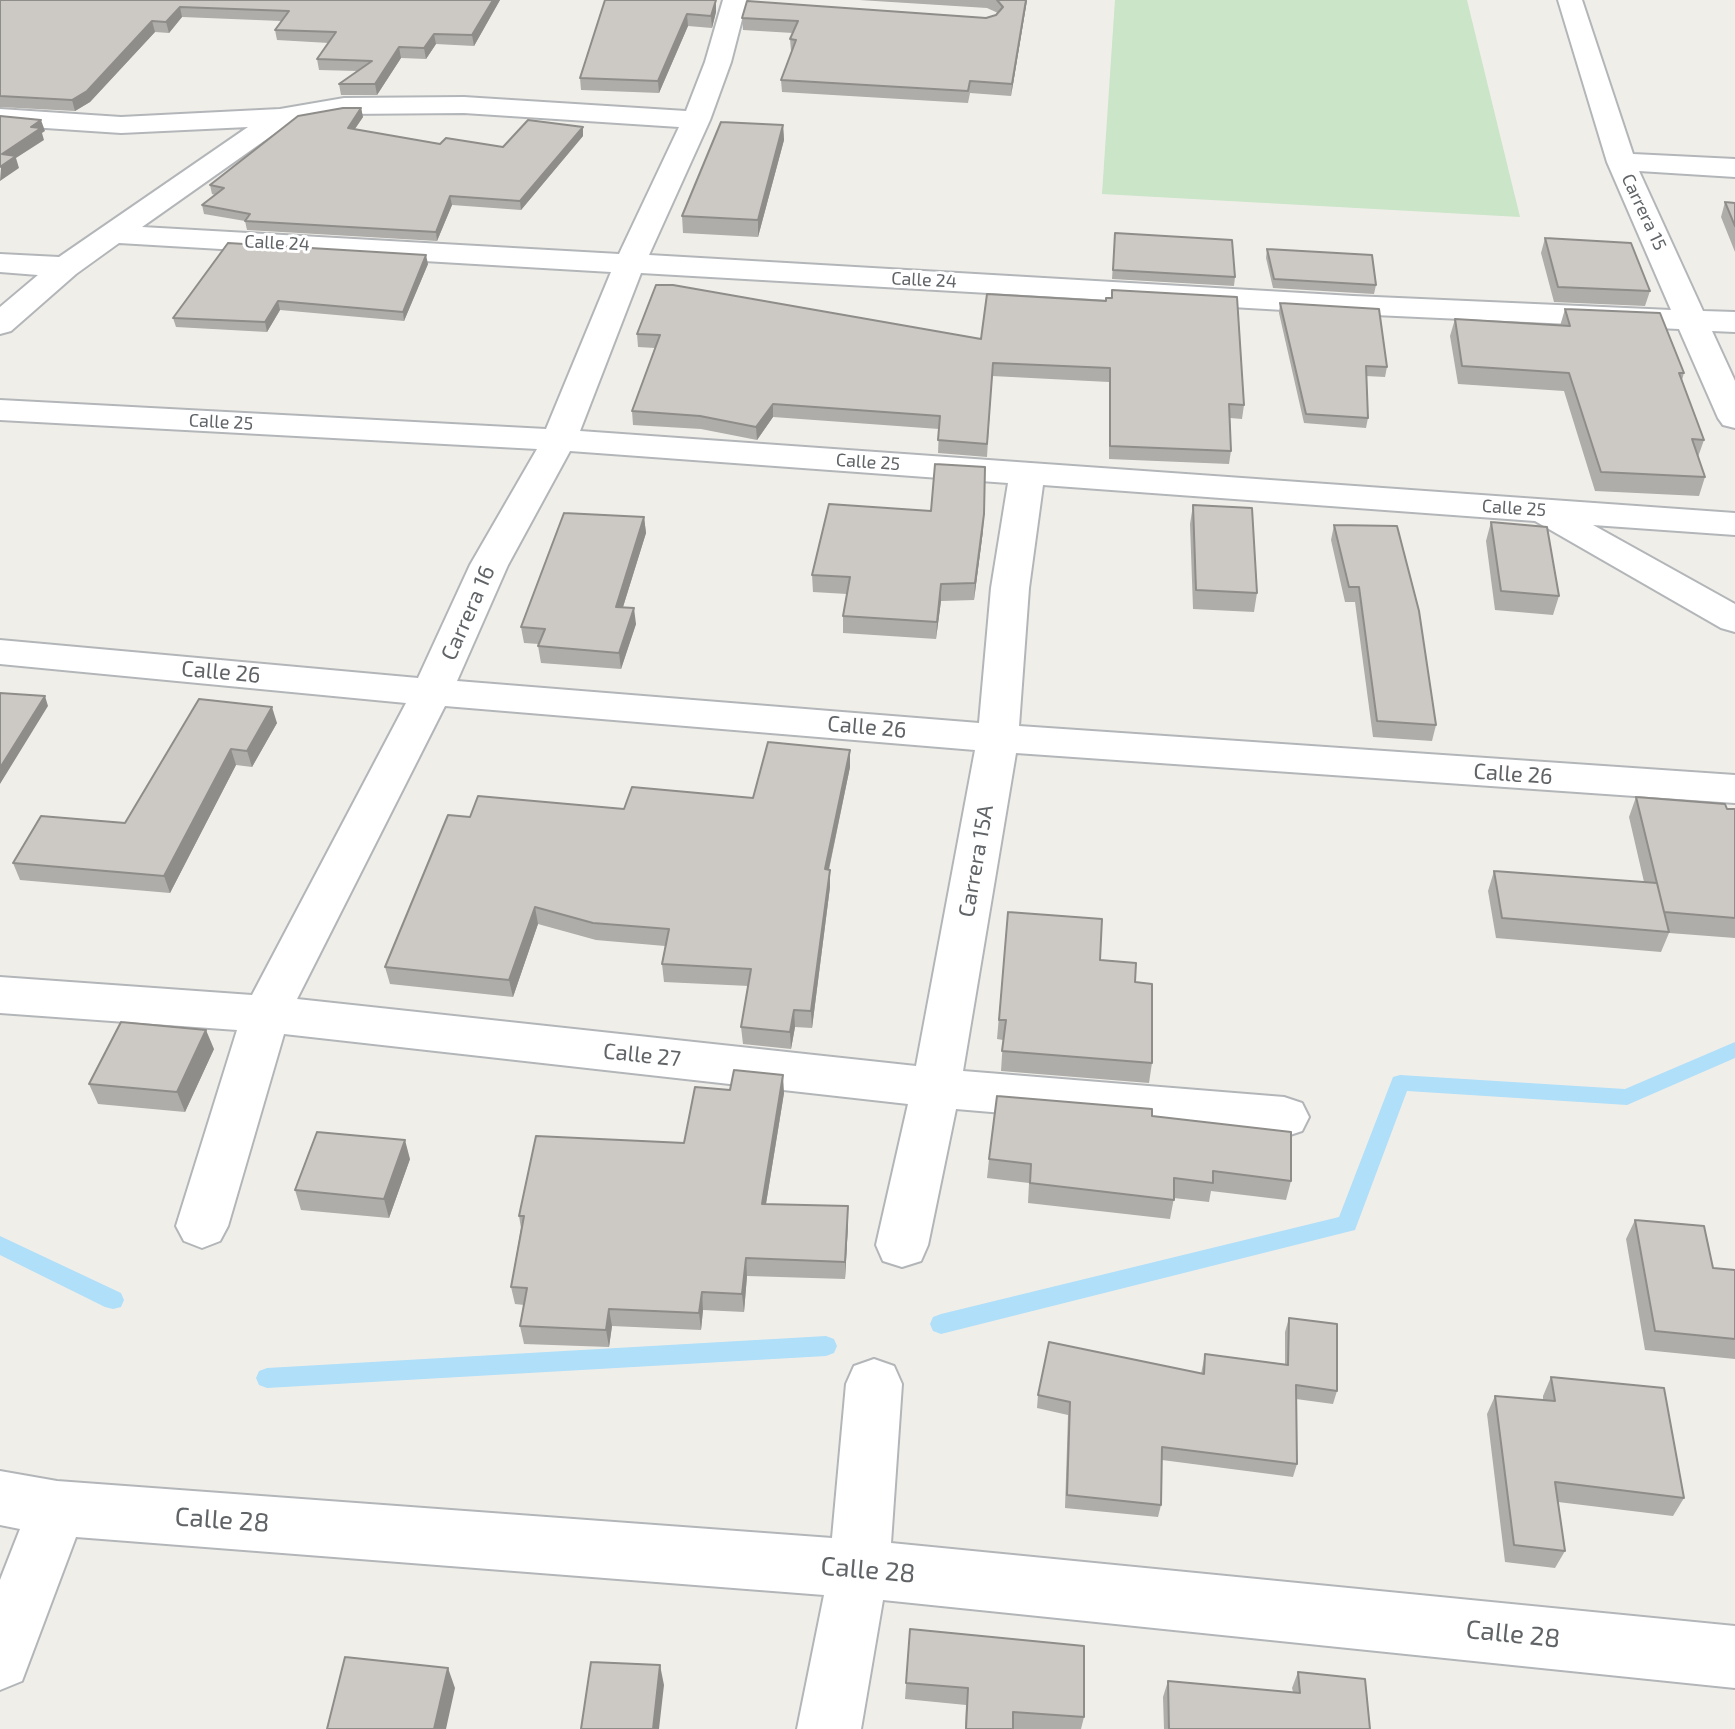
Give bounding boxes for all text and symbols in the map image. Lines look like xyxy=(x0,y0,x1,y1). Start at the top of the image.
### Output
street label: Carrera 15 xyxy=(1617,170,1671,254)
street label: Calle 24 xyxy=(244,230,310,256)
street label: Calle 24 xyxy=(891,267,957,293)
street label: Calle 25 xyxy=(188,410,254,434)
street label: Calle 25 xyxy=(835,449,901,475)
street label: Calle 25 xyxy=(1481,495,1547,521)
street label: Carrera 16 xyxy=(435,562,501,664)
street label: Calle 26 xyxy=(180,655,262,689)
street label: Calle 26 xyxy=(826,710,908,744)
street label: Calle 26 xyxy=(1472,758,1554,790)
street label: Carrera 15A xyxy=(953,803,999,919)
street label: Calle 27 xyxy=(602,1038,682,1072)
street label: Calle 28 xyxy=(174,1501,270,1539)
street label: Calle 28 xyxy=(819,1550,917,1590)
street label: Calle 28 xyxy=(1464,1614,1562,1654)

